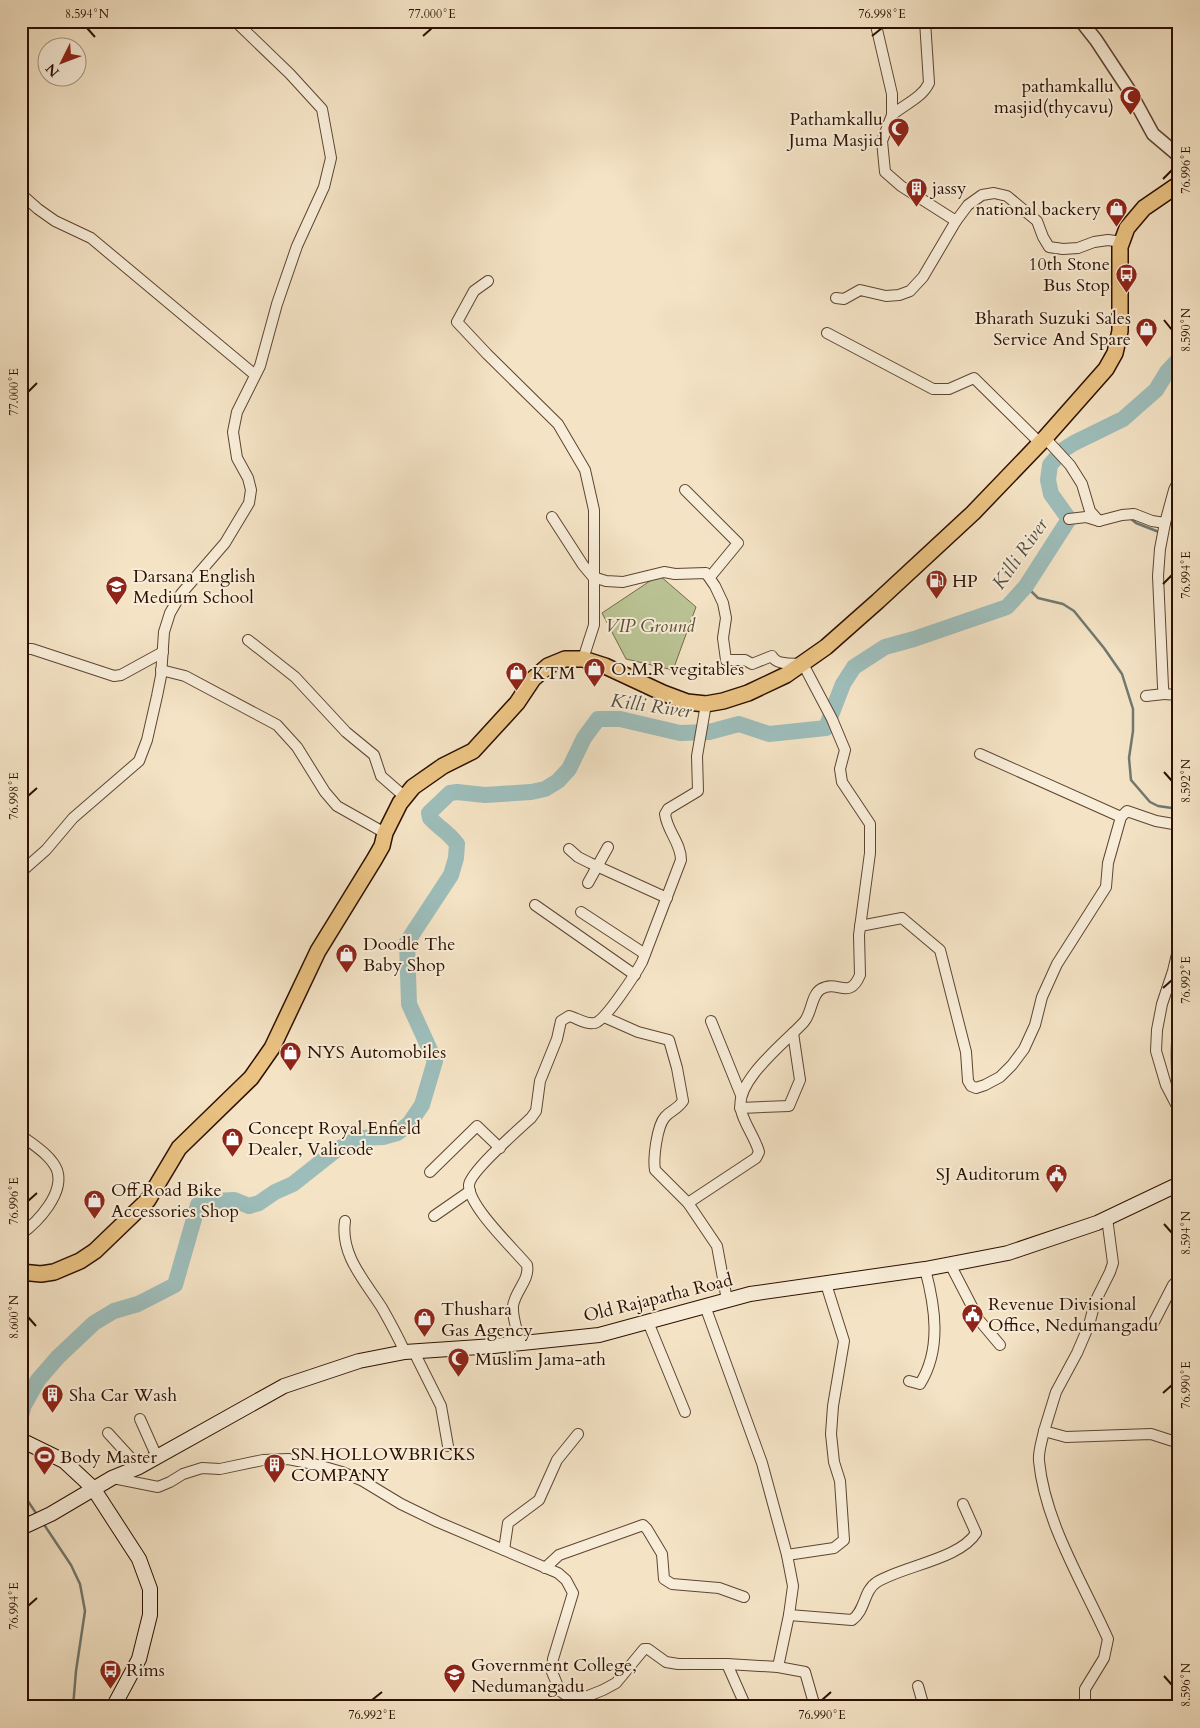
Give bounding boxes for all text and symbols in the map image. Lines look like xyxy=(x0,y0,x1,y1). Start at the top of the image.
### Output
text: 8.594°N xyxy=(65,6,110,22)
text: 77.000°E xyxy=(408,6,456,22)
text: 76.998°E xyxy=(858,6,906,22)
north arrow xyxy=(38,38,88,88)
text: N xyxy=(42,59,64,81)
place label: pathamkallu masjid(thycavu) xyxy=(994,74,1114,120)
mosque icon: pathamkallu masjid(thycavu) xyxy=(1118,84,1142,115)
place label: Pathamkallu Juma Masjid xyxy=(786,107,883,153)
mosque icon: Pathamkallu Juma Masjid xyxy=(887,117,911,148)
text: 76.996°E xyxy=(1178,146,1194,194)
building icon: jassy xyxy=(904,176,928,207)
place label: jassy xyxy=(929,176,967,201)
place label: national backery xyxy=(976,197,1101,222)
shop icon: national backery xyxy=(1105,197,1129,228)
place label: 10th Stone Bus Stop xyxy=(1028,252,1110,298)
bus stop icon: 10th Stone Bus Stop xyxy=(1114,262,1138,293)
place label: Bharath Suzuki Sales Service And Spare xyxy=(974,306,1131,352)
text: 8.590°N xyxy=(1178,307,1194,352)
shop icon: Bharath Suzuki Sales Service And Spare xyxy=(1135,316,1159,347)
text: 77.000°E xyxy=(6,368,22,416)
water label: Killi River xyxy=(986,513,1054,595)
text: 76.994°E xyxy=(1178,551,1194,599)
place label: Darsana English Medium School xyxy=(133,564,256,610)
fuel station icon: HP xyxy=(924,569,948,600)
place label: HP xyxy=(952,569,978,594)
school or university icon: Darsana English Medium School xyxy=(105,574,129,605)
park label: VIP Ground xyxy=(605,614,696,639)
shop icon: O.M.R vegitables xyxy=(583,657,607,688)
place label: O.M.R vegitables xyxy=(611,657,744,682)
shop icon: KTM xyxy=(504,661,528,692)
place label: KTM xyxy=(532,661,576,686)
water label: Killi River xyxy=(609,687,694,725)
text: 8.592°N xyxy=(1178,758,1194,803)
text: 76.998°E xyxy=(6,772,22,820)
place label: Doodle The Baby Shop xyxy=(363,932,456,978)
shop icon: Doodle The Baby Shop xyxy=(335,942,359,973)
text: 76.992°E xyxy=(1178,956,1194,1004)
shop icon: NYS Automobiles xyxy=(279,1040,303,1071)
place label: NYS Automobiles xyxy=(307,1040,446,1065)
place label: Concept Royal Enfield Dealer, Valicode xyxy=(248,1116,421,1162)
shop icon: Concept Royal Enfield Dealer, Valicode xyxy=(220,1126,244,1157)
place label: SJ Auditorum xyxy=(936,1162,1041,1187)
public building icon: SJ Auditorum xyxy=(1044,1162,1068,1193)
text: 76.996°E xyxy=(6,1177,22,1225)
place label: Off Road Bike Accessories Shop xyxy=(111,1178,239,1224)
shop icon: Off Road Bike Accessories Shop xyxy=(83,1188,107,1219)
text: 8.594°N xyxy=(1178,1210,1194,1255)
street label: Old Rajapatha Road xyxy=(581,1267,736,1329)
place label: Revenue Divisional Office, Nedumangadu xyxy=(988,1292,1159,1338)
text: 8.600°N xyxy=(6,1294,22,1339)
place label: Thushara Gas Agency xyxy=(441,1297,533,1343)
public building icon: Revenue Divisional Office, Nedumangadu xyxy=(960,1302,984,1333)
shop icon: Thushara Gas Agency xyxy=(413,1307,437,1338)
mosque icon: Muslim Jama-ath xyxy=(447,1347,471,1378)
place label: Muslim Jama-ath xyxy=(475,1347,606,1372)
text: 76.990°E xyxy=(1178,1361,1194,1409)
building icon: Sha Car Wash xyxy=(41,1383,65,1414)
place label: Sha Car Wash xyxy=(69,1383,177,1408)
place label: SN HOLLOWBRICKS COMPANY xyxy=(291,1442,475,1488)
sports icon: Body Master xyxy=(32,1445,56,1476)
place label: Body Master xyxy=(60,1445,158,1470)
building icon: SN HOLLOWBRICKS COMPANY xyxy=(263,1452,287,1483)
text: 76.994°E xyxy=(6,1582,22,1630)
place label: Government College, Nedumangadu xyxy=(471,1653,637,1699)
bus stop icon: Rims xyxy=(98,1658,122,1689)
place label: Rims xyxy=(126,1658,165,1683)
text: 8.596°N xyxy=(1178,1662,1194,1707)
school or university icon: Government College, Nedumangadu xyxy=(443,1663,467,1694)
text: 76.992°E xyxy=(348,1707,396,1723)
text: 76.990°E xyxy=(798,1707,846,1723)

